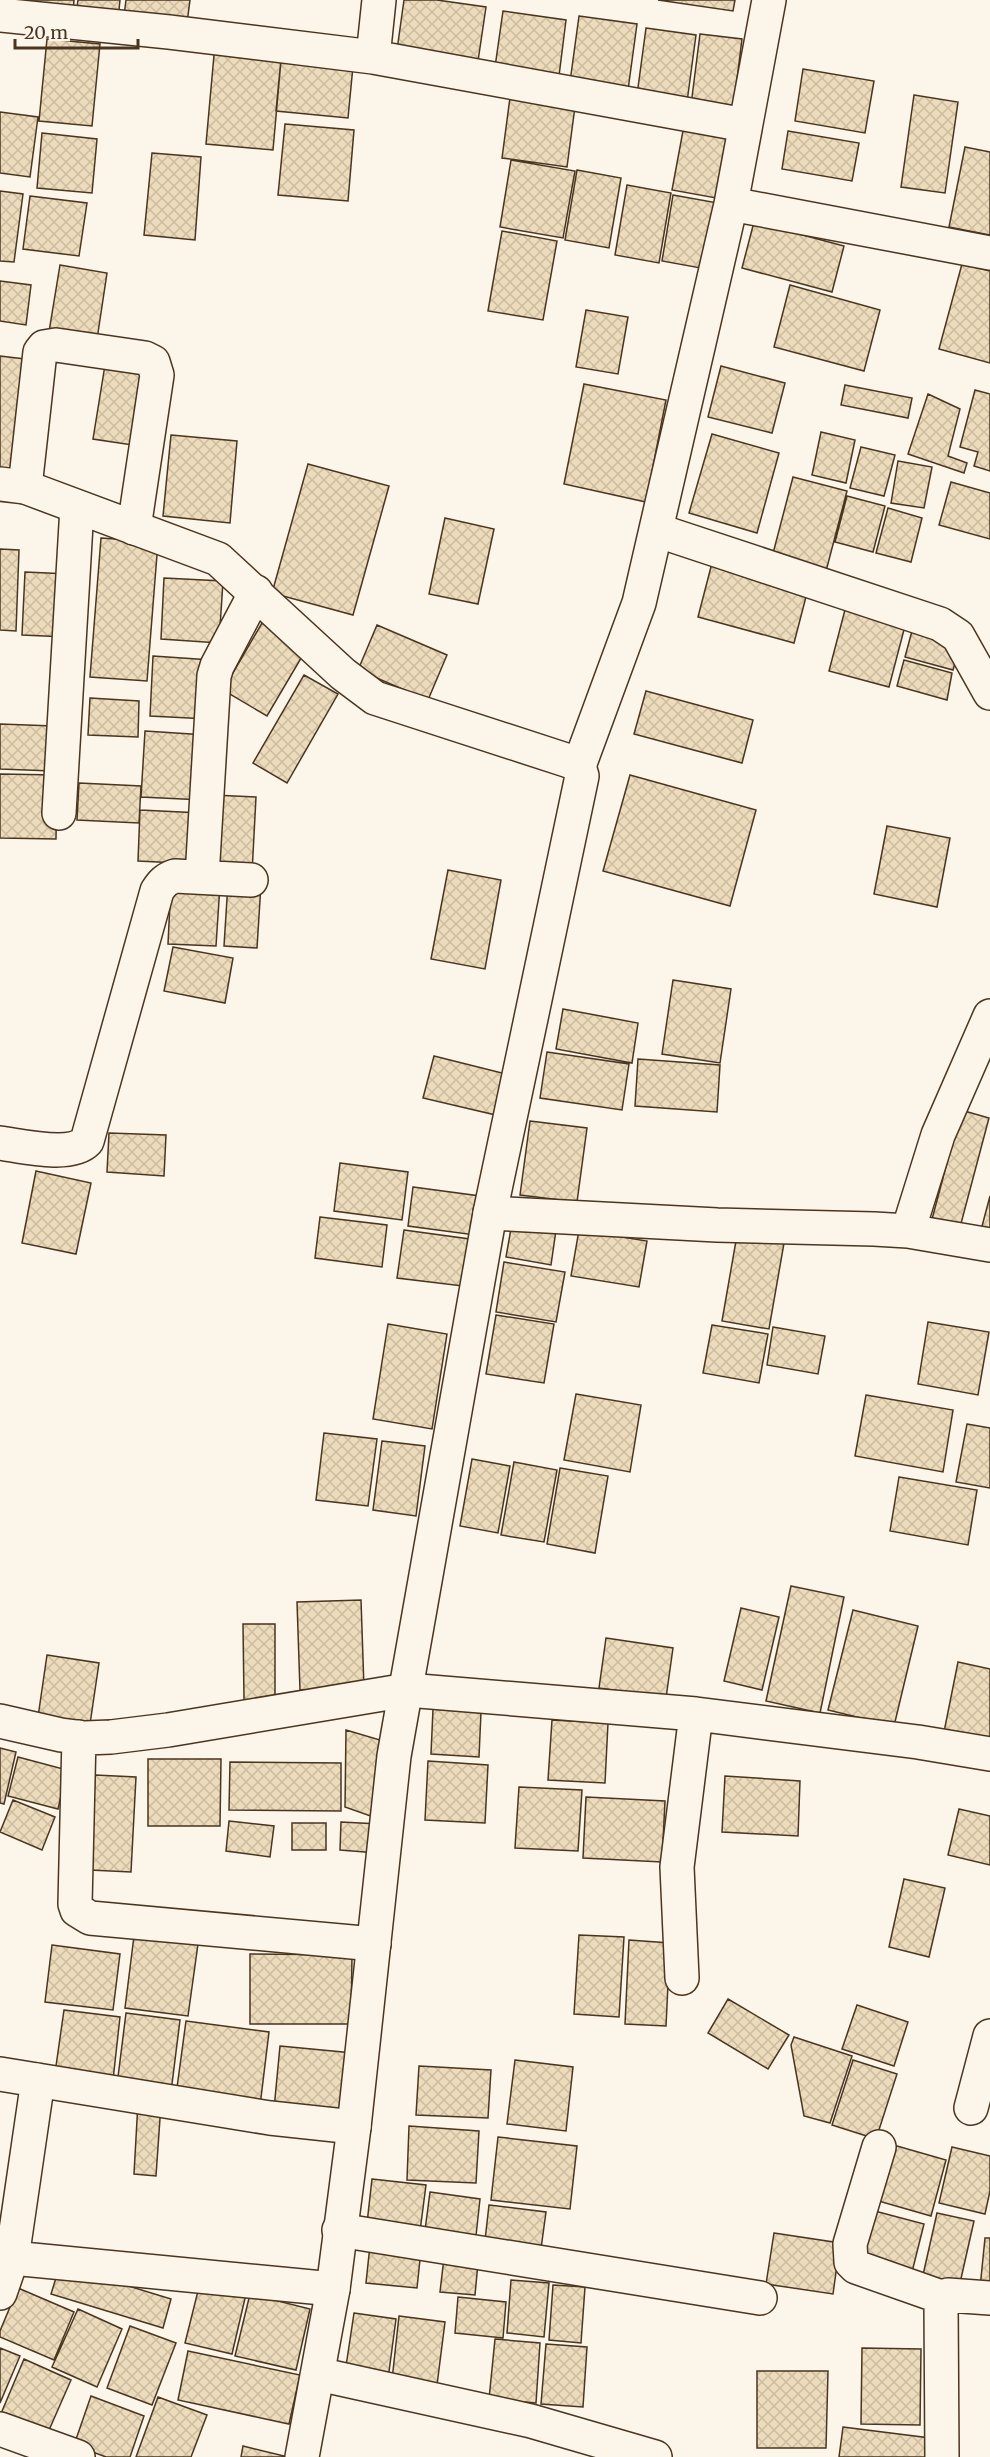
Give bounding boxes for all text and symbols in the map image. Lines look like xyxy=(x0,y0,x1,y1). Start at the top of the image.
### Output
scale bar xyxy=(15,12,138,50)
text: 20 m xyxy=(24,21,68,44)

